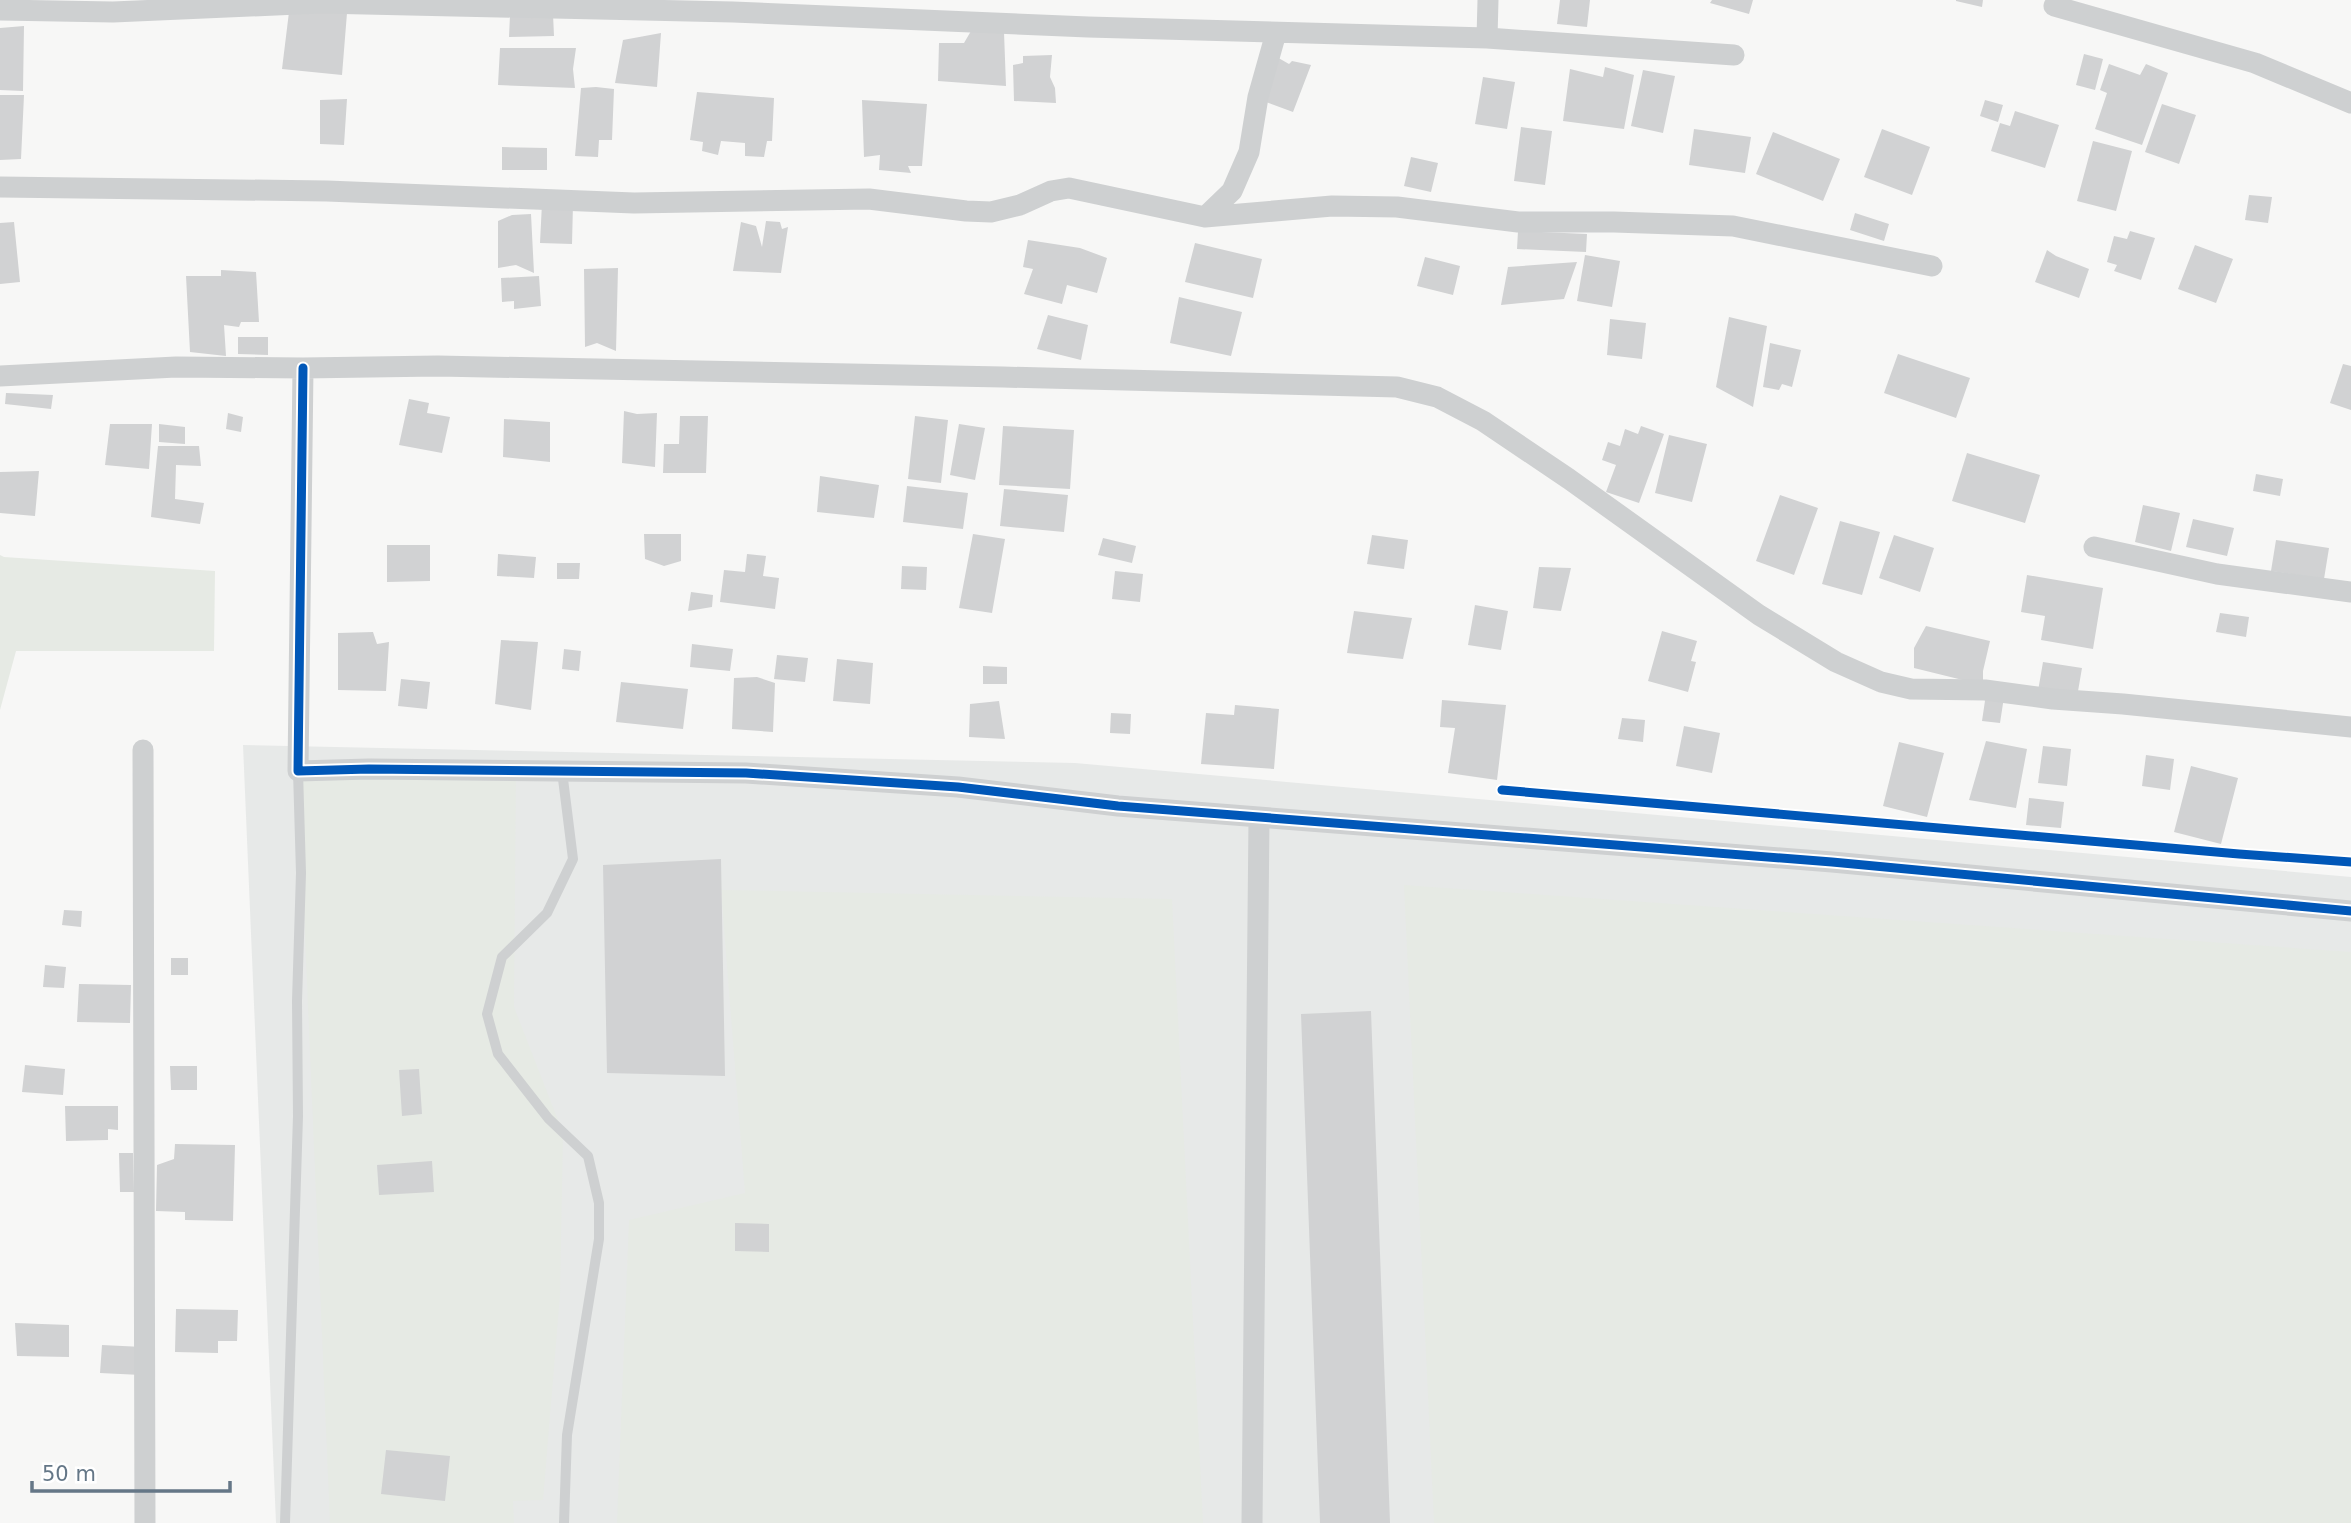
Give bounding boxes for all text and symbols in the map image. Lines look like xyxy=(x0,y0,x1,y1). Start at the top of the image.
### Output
scale bar xyxy=(32,1450,229,1494)
text: 50 m xyxy=(42,1462,96,1486)

